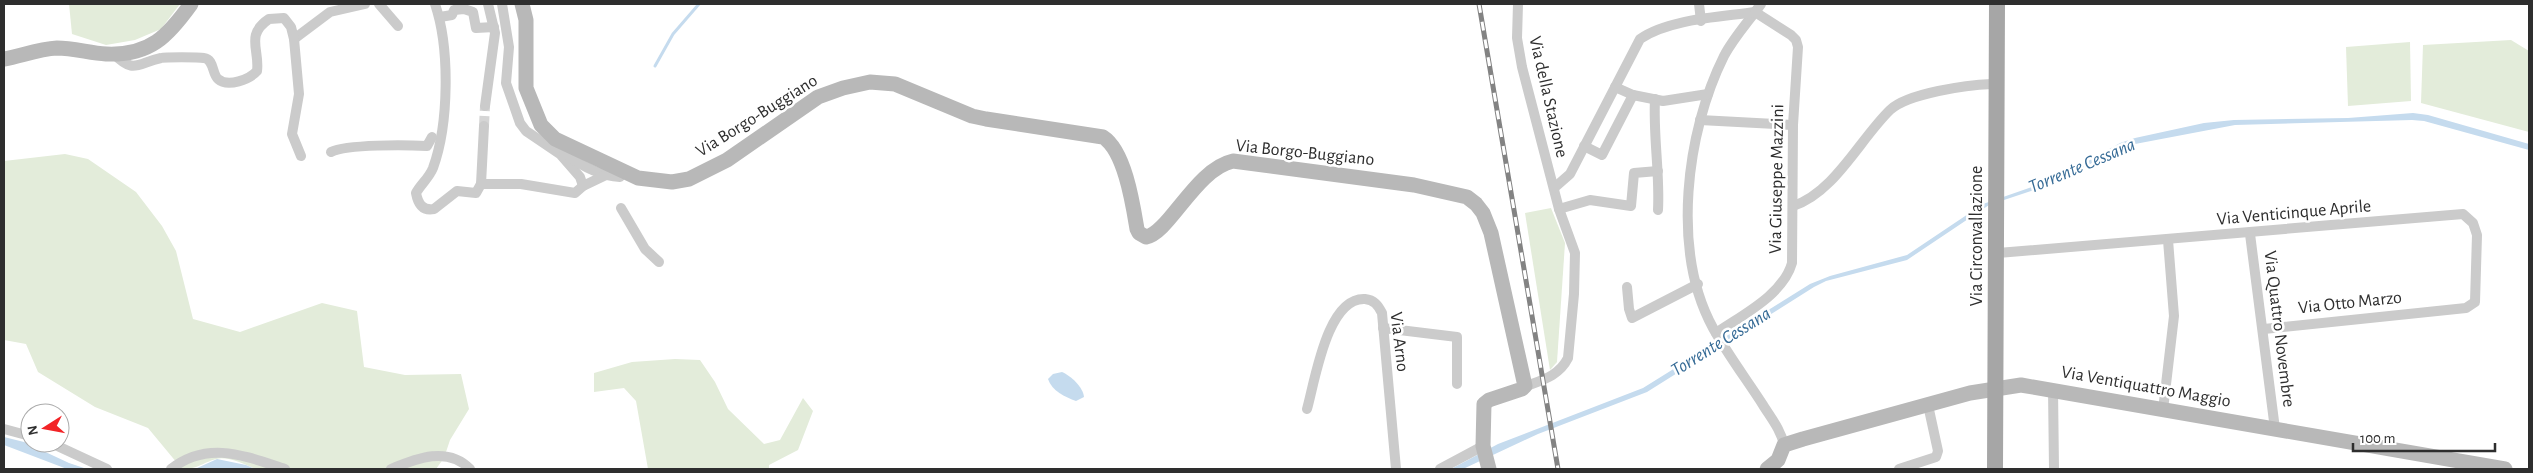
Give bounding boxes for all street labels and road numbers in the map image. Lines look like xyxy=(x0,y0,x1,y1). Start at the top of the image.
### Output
street label: Via della Stazione xyxy=(1525,34,1571,160)
street label: Via Borgo-Buggiano xyxy=(693,71,821,161)
street label: Via Giuseppe Mazzini xyxy=(1767,104,1787,254)
street label: Via Borgo-Buggiano xyxy=(1235,137,1375,169)
street label: Via Circonvallazione xyxy=(1968,166,1986,306)
street label: Via Venticinque Aprile xyxy=(2216,197,2372,229)
street label: Via Quattro Novembre xyxy=(2260,250,2298,408)
street label: Via Otto Marzo xyxy=(2297,289,2403,317)
street label: Via Arno xyxy=(1386,311,1412,373)
street label: Via Ventiquattro Maggio xyxy=(2060,363,2232,411)

